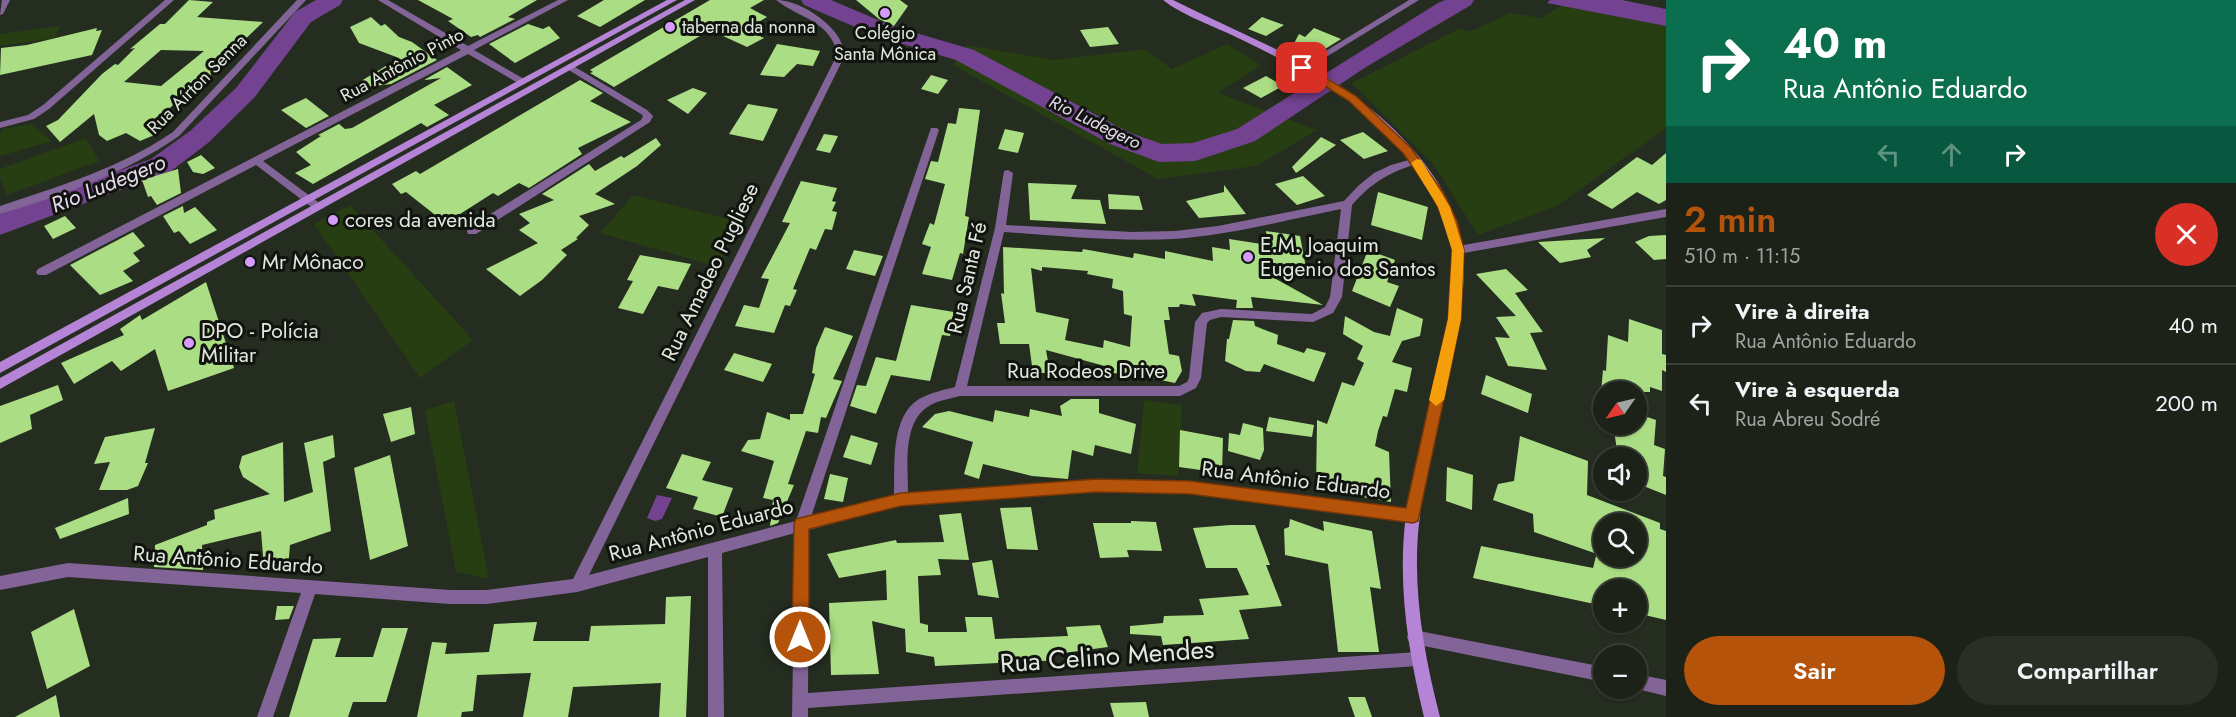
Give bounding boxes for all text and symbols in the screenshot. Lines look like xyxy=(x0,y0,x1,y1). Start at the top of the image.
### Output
marker: Colégio Santa Mônica xyxy=(878,6,892,20)
text: 40 m xyxy=(1783,13,1887,74)
place label: taberna da nonna xyxy=(682,14,815,40)
marker: taberna da nonna xyxy=(663,20,677,34)
place label: Colégio Santa Mônica xyxy=(834,20,936,67)
street label: Rua Antônio Pinto xyxy=(336,21,469,109)
icon: right xyxy=(1684,24,1762,102)
street label: Rua Aírton Senna xyxy=(141,28,253,140)
pin xyxy=(1276,42,1327,93)
icon: arrive xyxy=(1285,51,1318,84)
text: Rua Antônio Eduardo xyxy=(1783,69,2027,108)
water label: Rio Ludegero xyxy=(1045,89,1146,156)
icon: left xyxy=(1872,138,1905,171)
icon: ahead xyxy=(1935,138,1968,171)
icon: right xyxy=(1998,138,2031,171)
water label: Rio Ludegero xyxy=(46,145,170,221)
street label: Rua Amadeo Pugliese xyxy=(654,178,766,366)
text: 2 min xyxy=(1684,193,1776,245)
button: close xyxy=(2155,203,2218,266)
place label: cores da avenida xyxy=(345,205,496,235)
marker: cores da avenida xyxy=(326,213,340,227)
street label: Rua Santa Fé xyxy=(940,219,994,337)
place label: E.M. Joaquim Eugenio dos Santos xyxy=(1260,230,1435,284)
text: 510 m · 11:15 xyxy=(1684,242,1800,271)
place label: Mr Mônaco xyxy=(262,247,364,277)
marker: E.M. Joaquim Eugenio dos Santos xyxy=(1241,250,1255,264)
marker: Mr Mônaco xyxy=(243,255,257,269)
text: Vire à direita xyxy=(1735,295,1870,327)
icon: right xyxy=(1684,309,1717,342)
text: 40 m xyxy=(2168,309,2218,341)
place label: DPO - Polícia Militar xyxy=(201,316,319,370)
text: Rua Antônio Eduardo xyxy=(1735,327,1916,356)
marker: DPO - Polícia Militar xyxy=(182,336,196,350)
street label: Rua Rodeos Drive xyxy=(1007,356,1165,386)
text: Vire à esquerda xyxy=(1735,373,1900,405)
north arrow xyxy=(1593,381,1647,435)
map controls xyxy=(1593,381,1647,699)
icon: left xyxy=(1684,387,1717,420)
text: 200 m xyxy=(2155,387,2218,419)
text: Rua Abreu Sodré xyxy=(1735,405,1880,434)
button: sound xyxy=(1593,447,1647,501)
street label: Rua Antônio Eduardo xyxy=(1200,454,1392,506)
street label: Rua Antônio Eduardo xyxy=(605,491,797,569)
button: search xyxy=(1593,513,1647,567)
street label: Rua Antônio Eduardo xyxy=(132,538,324,582)
button: + xyxy=(1593,579,1647,633)
position arrow xyxy=(768,605,832,669)
street label: Rua Celino Mendes xyxy=(998,630,1216,682)
button: Sair xyxy=(1684,636,1945,705)
button: Compartilhar xyxy=(1957,636,2218,705)
button: − xyxy=(1593,645,1647,699)

